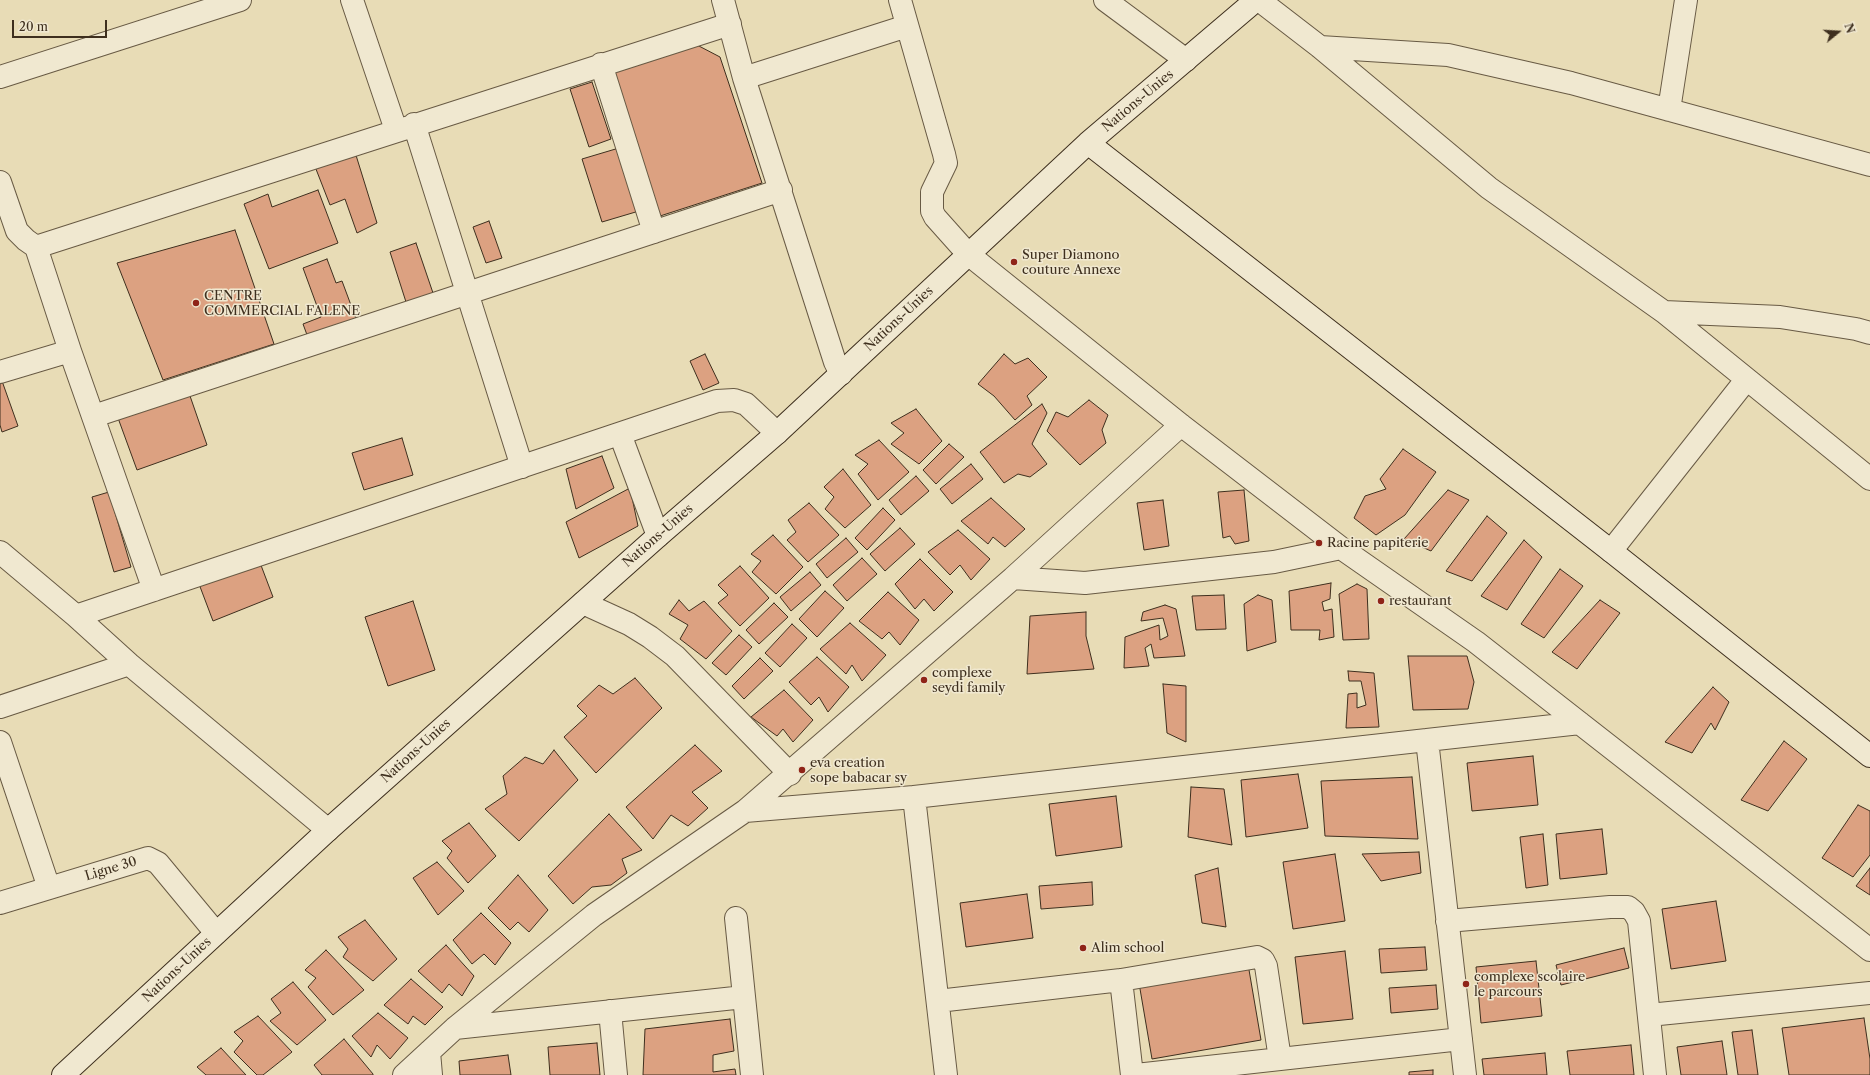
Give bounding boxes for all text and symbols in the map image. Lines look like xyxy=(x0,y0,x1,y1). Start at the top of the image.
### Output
scale bar xyxy=(14,12,109,38)
north arrow xyxy=(1818,12,1858,52)
text: 20 m xyxy=(19,19,48,34)
text: N xyxy=(1841,22,1858,35)
street label: Nations-Unies xyxy=(1099,67,1177,135)
place label: Super Diamono couture Annexe xyxy=(1022,247,1121,278)
marker: Super Diamono couture Annexe xyxy=(1009,257,1019,267)
street label: Nations-Unies xyxy=(861,283,937,355)
place label: CENTRE COMMERCIAL FALENE xyxy=(204,288,360,319)
marker: CENTRE COMMERCIAL FALENE xyxy=(191,298,201,308)
street label: Nations-Unies xyxy=(620,501,696,571)
place label: Racine papiterie xyxy=(1327,535,1428,551)
marker: Racine papiterie xyxy=(1314,538,1324,548)
place label: restaurant xyxy=(1389,593,1452,609)
marker: restaurant xyxy=(1376,596,1386,606)
place label: complexe seydi family xyxy=(932,665,1005,696)
marker: complexe seydi family xyxy=(919,675,929,685)
street label: Nations-Unies xyxy=(378,716,454,786)
place label: eva creation sope babacar sy xyxy=(810,755,907,786)
marker: eva creation sope babacar sy xyxy=(797,765,807,775)
street label: Ligne 30 xyxy=(83,854,139,884)
street label: Nations-Unies xyxy=(139,934,215,1006)
place label: Alim school xyxy=(1091,940,1164,956)
marker: Alim school xyxy=(1078,943,1088,953)
place label: complexe scolaire le parcours xyxy=(1474,969,1585,1000)
marker: complexe scolaire le parcours xyxy=(1461,979,1471,989)

